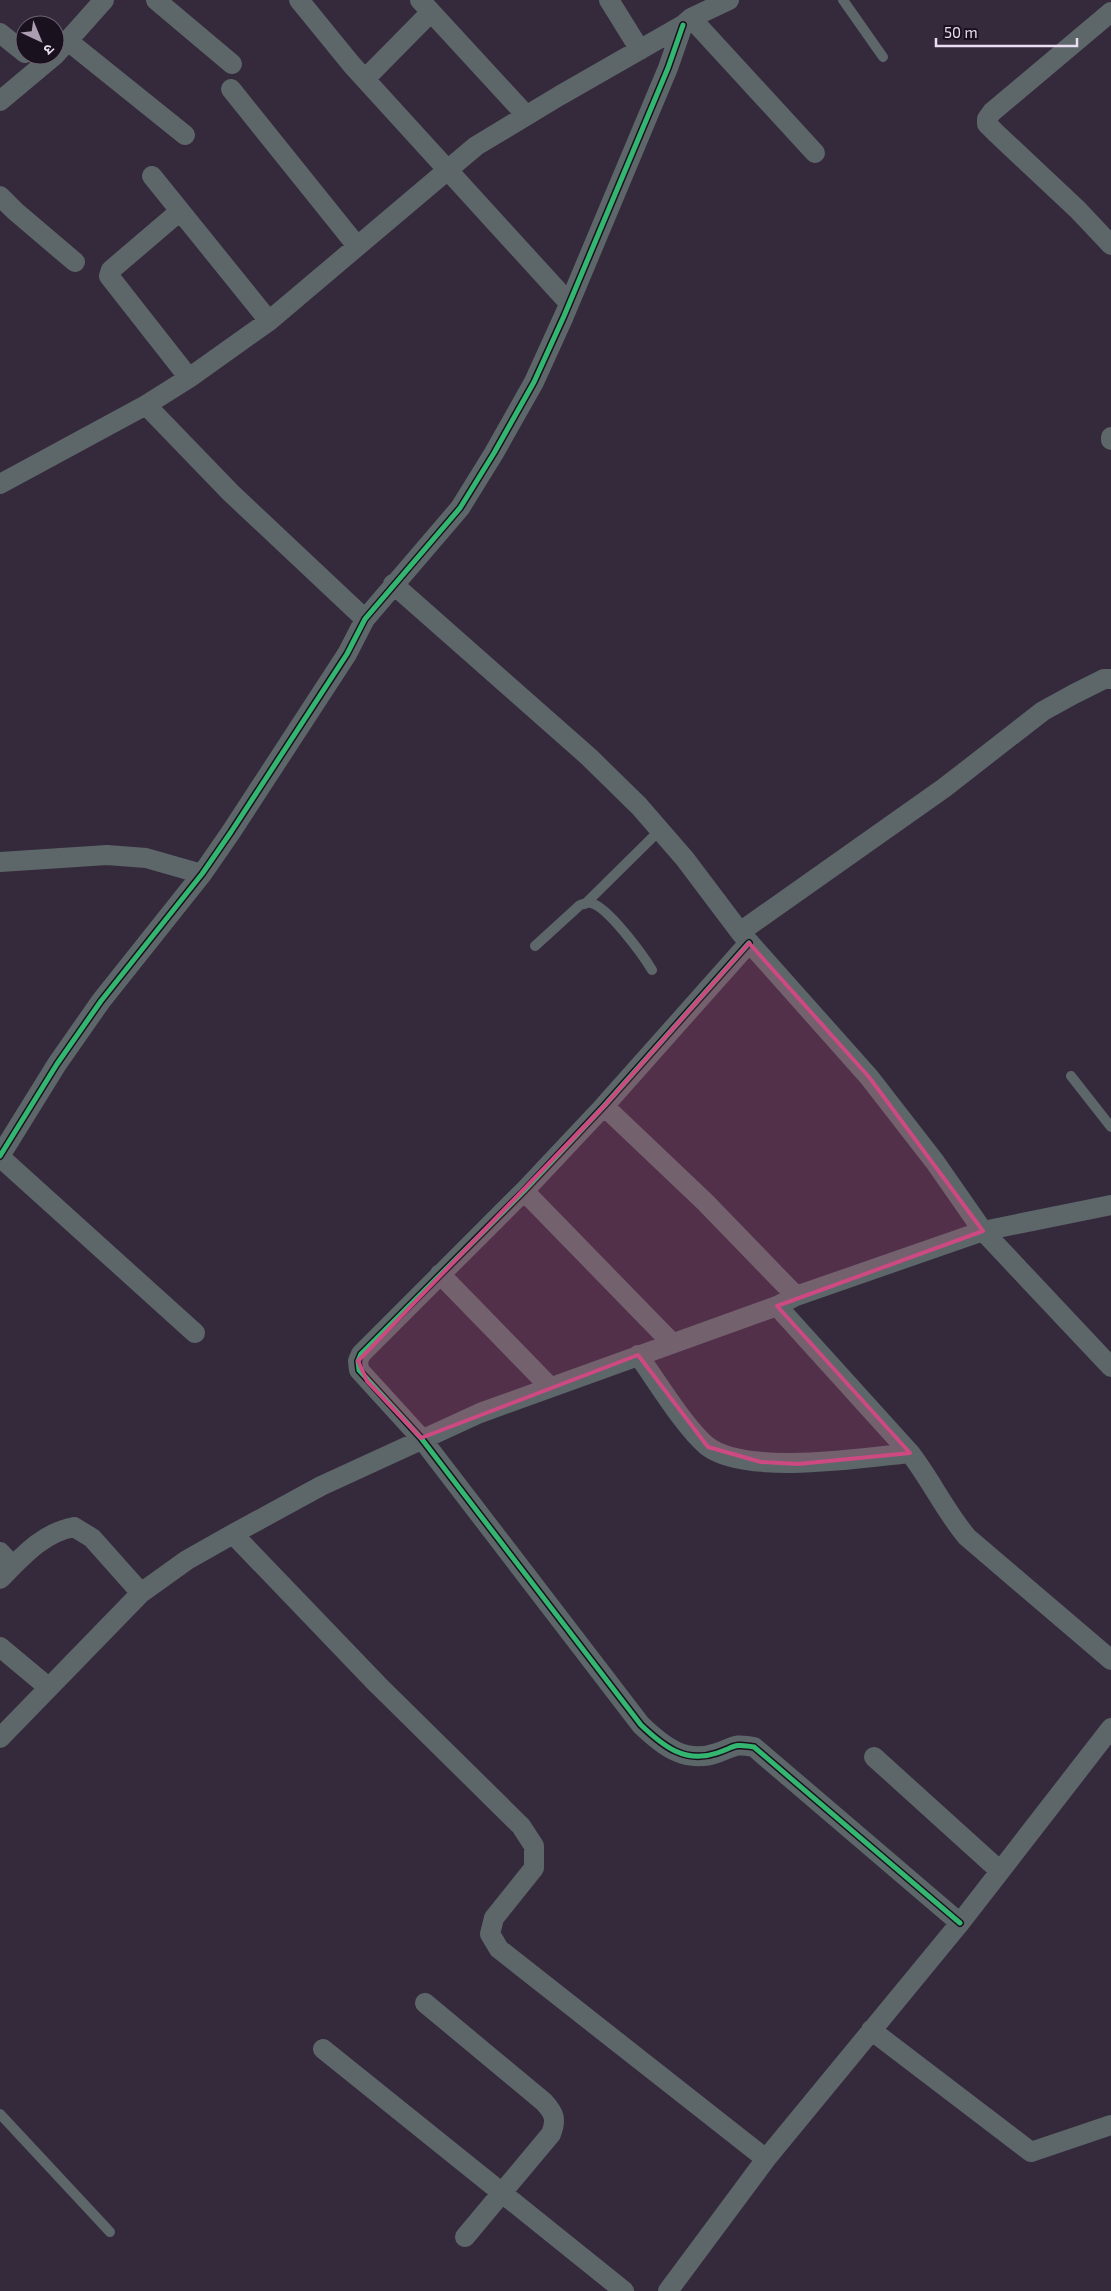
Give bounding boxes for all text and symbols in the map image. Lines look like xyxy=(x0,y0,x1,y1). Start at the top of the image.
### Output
north arrow xyxy=(15,15,65,65)
scale bar xyxy=(936,15,1077,47)
text: 50 m xyxy=(944,23,978,41)
text: उ xyxy=(40,41,58,59)

